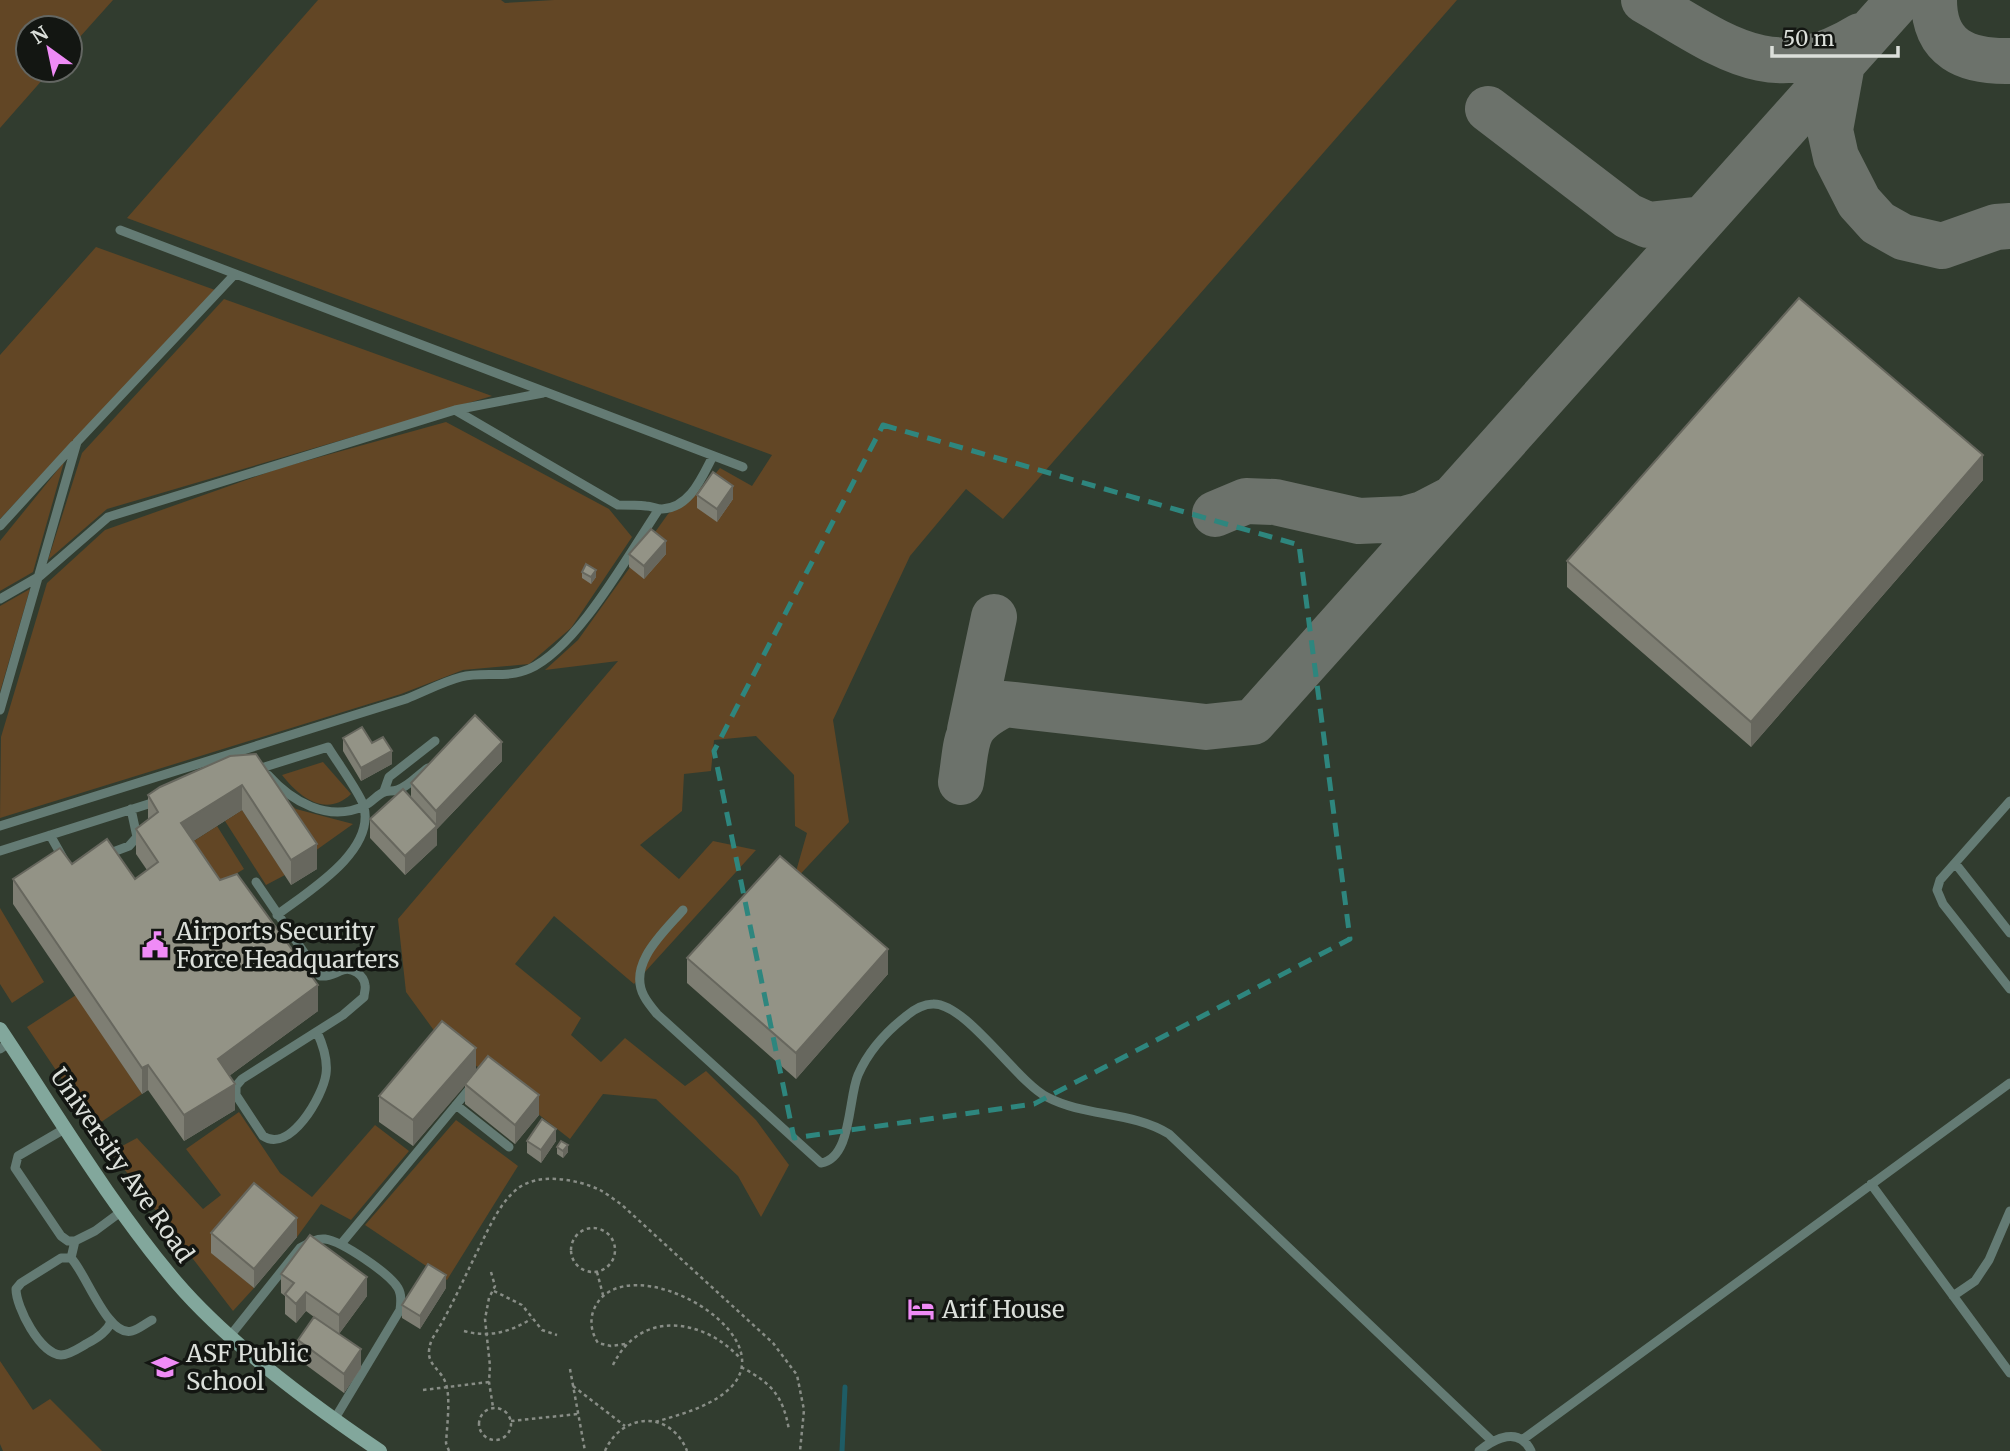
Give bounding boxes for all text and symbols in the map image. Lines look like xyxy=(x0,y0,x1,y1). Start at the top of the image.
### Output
north arrow xyxy=(14,14,84,84)
scale bar xyxy=(1772,14,1898,58)
text: N xyxy=(27,21,53,49)
text: 50 m xyxy=(1783,25,1834,52)
place label: Airports Security Force Headquarters xyxy=(175,916,400,975)
public building icon: Airports Security Force Headquarters xyxy=(140,930,170,960)
street label: University Ave Road xyxy=(43,1062,201,1268)
hotel icon: Arif House xyxy=(906,1294,936,1324)
place label: Arif House xyxy=(941,1294,1065,1325)
place label: ASF Public School xyxy=(185,1338,309,1397)
school or university icon: ASF Public School xyxy=(150,1352,180,1382)

